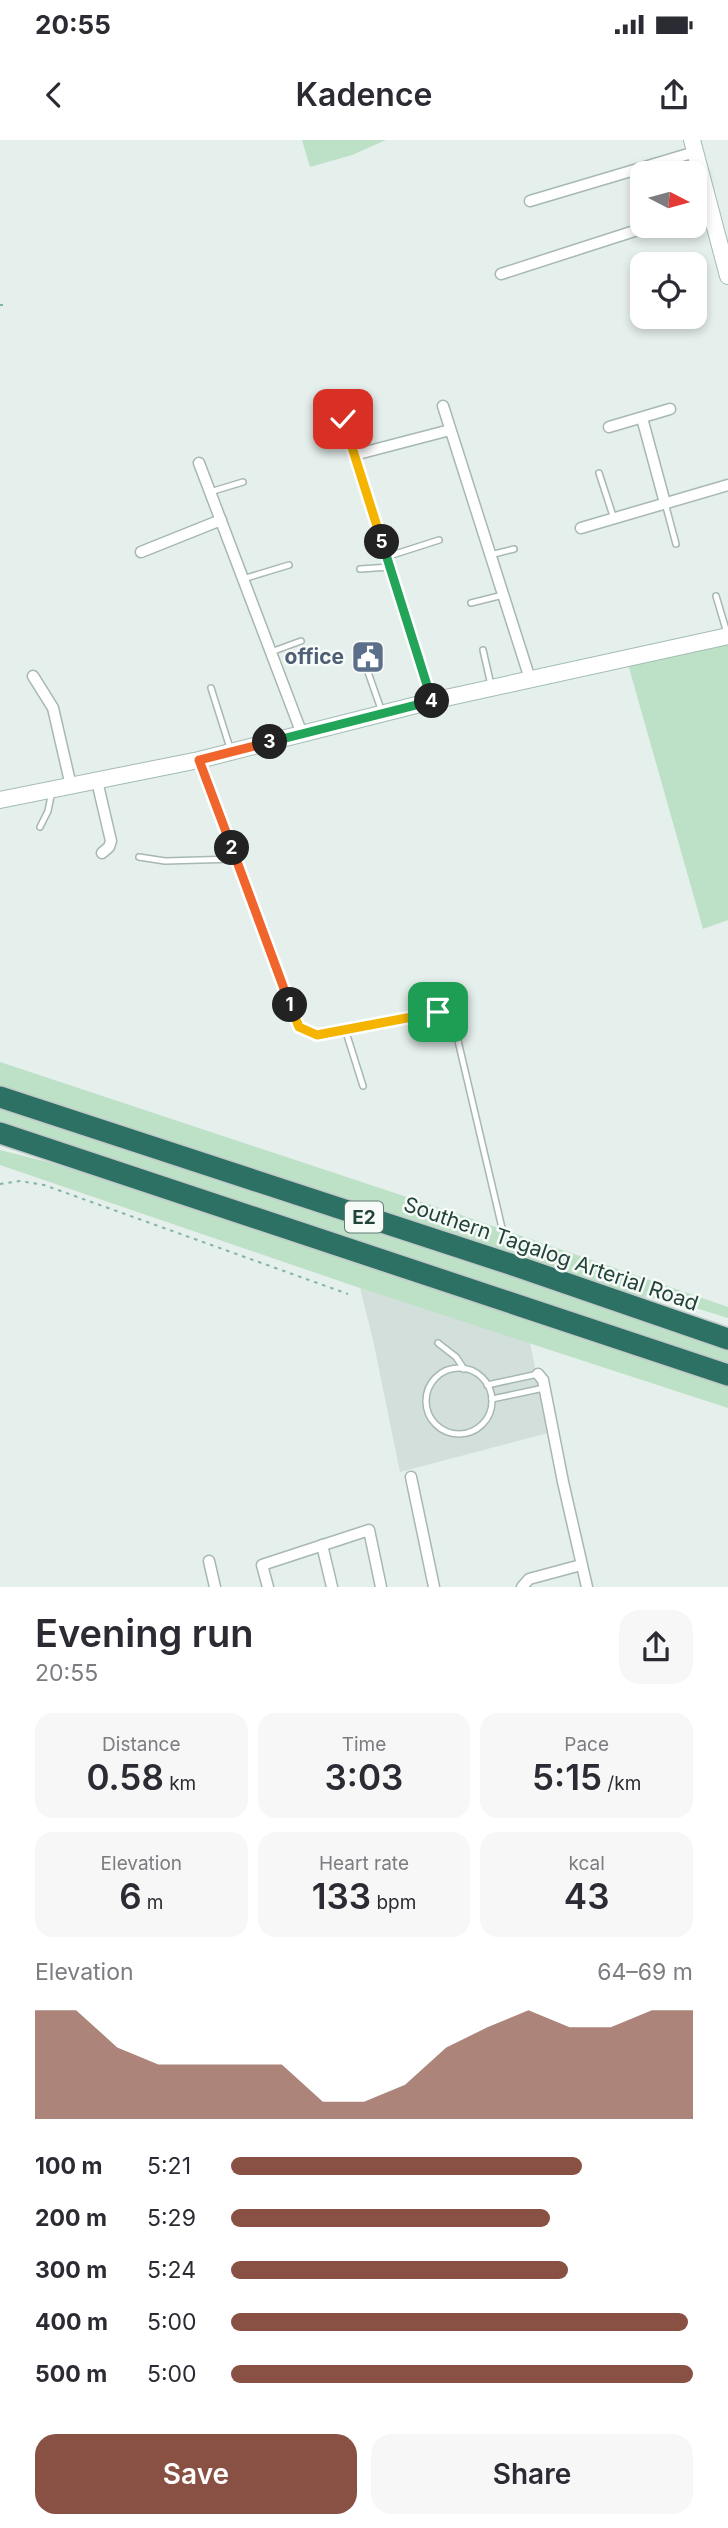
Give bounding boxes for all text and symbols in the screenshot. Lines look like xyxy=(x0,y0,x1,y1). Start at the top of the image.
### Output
text: 20:55 xyxy=(35,9,111,40)
text: Kadence xyxy=(296,75,432,114)
icon: back xyxy=(35,76,73,114)
icon: share xyxy=(655,76,693,114)
north arrow xyxy=(630,161,707,238)
map controls xyxy=(630,161,707,329)
button: locate xyxy=(630,252,707,329)
pin xyxy=(313,389,373,449)
icon: check xyxy=(324,400,362,438)
pin: 5 xyxy=(364,524,400,560)
text: 5 xyxy=(375,530,388,553)
public building icon: office xyxy=(349,638,387,676)
place label: office xyxy=(285,644,344,669)
pin: 4 xyxy=(414,684,450,718)
text: 4 xyxy=(425,689,438,712)
pin: 3 xyxy=(252,724,288,760)
text: 3 xyxy=(263,730,276,753)
pin: 2 xyxy=(215,830,250,866)
text: 2 xyxy=(226,836,237,859)
pin xyxy=(408,982,468,1042)
pin: 1 xyxy=(272,988,308,1022)
text: 1 xyxy=(285,993,294,1016)
icon: arrive xyxy=(419,993,457,1031)
street label: Southern Tagalog Arterial Road xyxy=(401,1191,702,1316)
road number: E2 xyxy=(345,1202,383,1232)
text: Evening run xyxy=(35,1610,253,1656)
button: share xyxy=(619,1610,693,1684)
text: 20:55 xyxy=(35,1659,98,1687)
text: Distance xyxy=(102,1733,181,1756)
text: Time xyxy=(342,1733,386,1756)
text: Pace xyxy=(564,1733,609,1756)
text: 0.58 xyxy=(86,1756,164,1798)
text: 3:03 xyxy=(325,1756,403,1798)
text: 5:15 xyxy=(532,1756,602,1798)
text: km xyxy=(164,1772,196,1795)
text: /km xyxy=(602,1772,641,1795)
text: Elevation xyxy=(101,1852,182,1875)
text: Heart rate xyxy=(319,1852,409,1875)
text: kcal xyxy=(569,1852,605,1875)
text: 6 xyxy=(119,1875,142,1917)
text: 133 xyxy=(312,1875,371,1917)
text: 43 xyxy=(564,1875,609,1917)
text: m xyxy=(142,1891,164,1914)
text: bpm xyxy=(371,1891,416,1914)
text: Elevation xyxy=(35,1958,134,1986)
text: 64–69 m xyxy=(597,1958,693,1986)
text: 100 m xyxy=(35,2152,102,2180)
text: 5:21 xyxy=(147,2152,191,2180)
text: 200 m xyxy=(35,2204,107,2232)
text: 5:29 xyxy=(147,2204,196,2232)
text: 300 m xyxy=(35,2256,107,2284)
text: 5:24 xyxy=(147,2256,196,2284)
text: 400 m xyxy=(35,2308,108,2336)
text: 5:00 xyxy=(147,2308,197,2336)
text: 500 m xyxy=(35,2360,107,2388)
text: 5:00 xyxy=(147,2360,197,2388)
button: Save xyxy=(35,2434,357,2514)
button: Share xyxy=(371,2434,693,2514)

